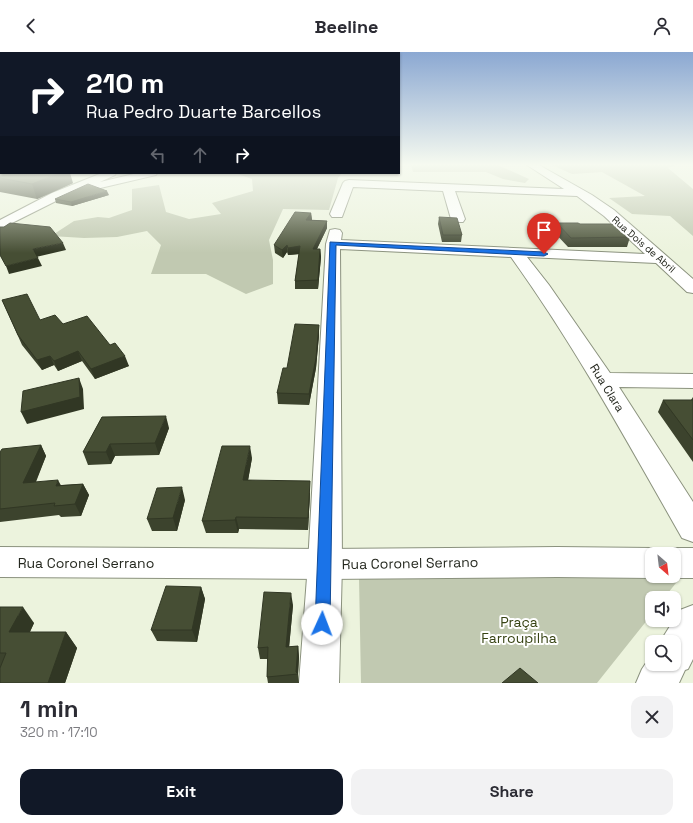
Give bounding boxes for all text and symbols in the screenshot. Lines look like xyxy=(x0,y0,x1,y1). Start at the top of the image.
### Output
icon: back xyxy=(20,15,42,37)
text: Beeline xyxy=(315,15,378,38)
icon: person xyxy=(651,15,673,37)
text: 210 m xyxy=(86,65,164,101)
icon: right xyxy=(20,68,72,120)
text: Rua Pedro Duarte Barcellos xyxy=(86,100,321,123)
icon: left xyxy=(147,144,169,166)
icon: ahead xyxy=(189,144,211,166)
icon: right xyxy=(231,144,253,166)
pin xyxy=(527,213,561,254)
street label: Rua Dois de Abril xyxy=(609,213,678,276)
icon: arrive xyxy=(533,219,555,241)
street label: Rua Clara xyxy=(586,361,628,415)
north arrow xyxy=(645,547,681,583)
map controls xyxy=(645,547,681,671)
street label: Rua Coronel Serrano xyxy=(341,553,479,573)
street label: Rua Coronel Serrano xyxy=(18,554,154,572)
button: sound xyxy=(645,591,681,627)
position arrow xyxy=(301,603,343,645)
park label: Praça Farroupilha xyxy=(481,613,557,647)
button: search xyxy=(645,635,681,671)
text: 1 min xyxy=(20,693,79,724)
button: close xyxy=(631,696,673,738)
text: 320 m · 17:10 xyxy=(20,724,97,741)
button: Exit xyxy=(20,769,343,815)
button: Share xyxy=(351,769,673,815)

